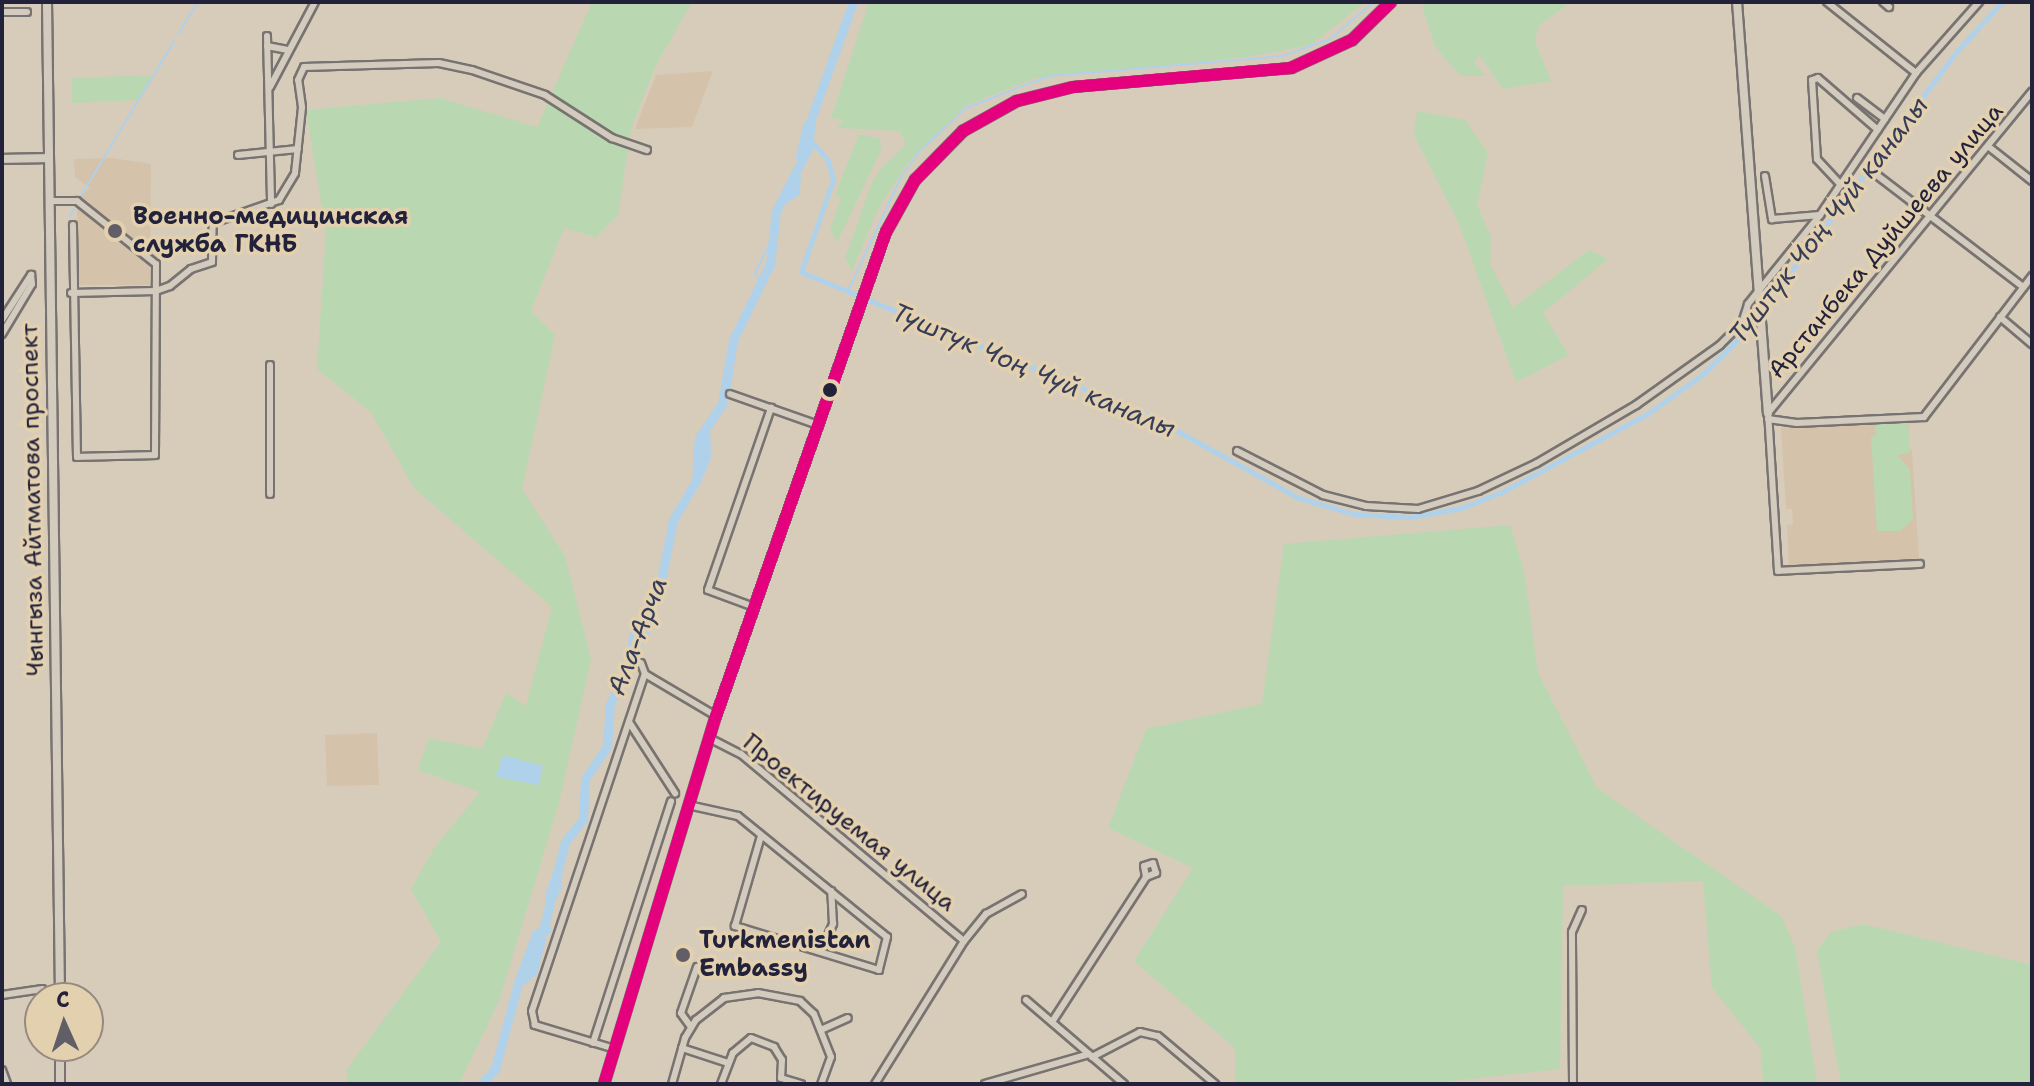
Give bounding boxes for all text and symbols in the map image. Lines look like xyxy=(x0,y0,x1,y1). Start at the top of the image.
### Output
water label: Түштүк Чоң Чүй каналы xyxy=(1722,90,1934,350)
street label: Арстанбека Дуйшеева улица xyxy=(1763,98,2009,384)
place label: Военно-медицинская служба ГКНБ xyxy=(133,203,408,259)
marker: Военно-медицинская служба ГКНБ xyxy=(104,220,126,242)
water label: Түштүк Чоң Чүй каналы xyxy=(887,296,1181,444)
street label: Чынгыза Айтматова проспект xyxy=(16,323,50,677)
unlabelled marker xyxy=(822,382,838,398)
water label: Ала-Арча xyxy=(600,573,674,699)
street label: Проектируемая улица xyxy=(737,728,961,918)
place label: Turkmenistan Embassy xyxy=(699,927,871,983)
marker: Turkmenistan Embassy xyxy=(674,946,692,964)
north arrow xyxy=(24,982,104,1062)
text: С xyxy=(55,985,70,1014)

